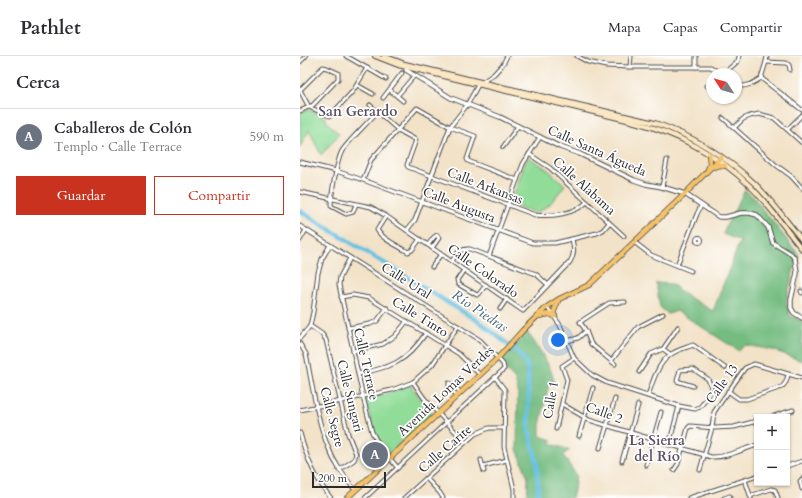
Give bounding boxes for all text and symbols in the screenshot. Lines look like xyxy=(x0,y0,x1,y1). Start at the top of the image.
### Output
text: Pathlet xyxy=(20,15,81,41)
text: Mapa xyxy=(608,18,641,37)
text: Capas xyxy=(663,18,698,37)
text: Compartir xyxy=(720,18,782,37)
north arrow xyxy=(706,68,742,104)
text: Cerca xyxy=(16,71,60,94)
district label: San Gerardo xyxy=(319,102,397,121)
text: Caballeros de Colón xyxy=(54,118,192,138)
street label: Calle Santa Águeda xyxy=(545,121,650,181)
text: A xyxy=(24,128,34,146)
text: 590 m xyxy=(250,128,284,146)
text: Templo · Calle Terrace xyxy=(54,138,182,156)
street label: Calle Alabama xyxy=(549,153,620,219)
street label: Calle Arkansas xyxy=(445,163,525,209)
button: Guardar xyxy=(16,176,146,215)
button: Compartir xyxy=(154,176,284,215)
street label: Calle Augusta xyxy=(420,183,498,227)
street label: Calle Colorado xyxy=(444,240,522,302)
street label: Calle Ural xyxy=(378,259,435,304)
water label: Río Piedras xyxy=(448,285,512,337)
street label: Calle Tinto xyxy=(388,293,452,341)
street label: Calle Terrace xyxy=(349,326,383,402)
your location xyxy=(548,330,568,350)
street label: Avenida Lomas Verdes xyxy=(394,342,498,440)
street label: Calle Sungari xyxy=(332,358,368,434)
street label: Calle 13 xyxy=(702,361,742,407)
street label: Calle 1 xyxy=(539,380,563,420)
street label: Calle Segre xyxy=(315,385,349,449)
street label: Calle 2 xyxy=(583,398,625,428)
map controls xyxy=(754,414,790,486)
button: + xyxy=(754,414,790,450)
street label: Calle Carite xyxy=(414,421,476,477)
district label: La Sierra del Río xyxy=(629,431,685,466)
pin: A xyxy=(362,440,388,470)
button: − xyxy=(754,450,790,486)
scale bar xyxy=(312,470,386,489)
text: 200 m xyxy=(318,471,347,486)

